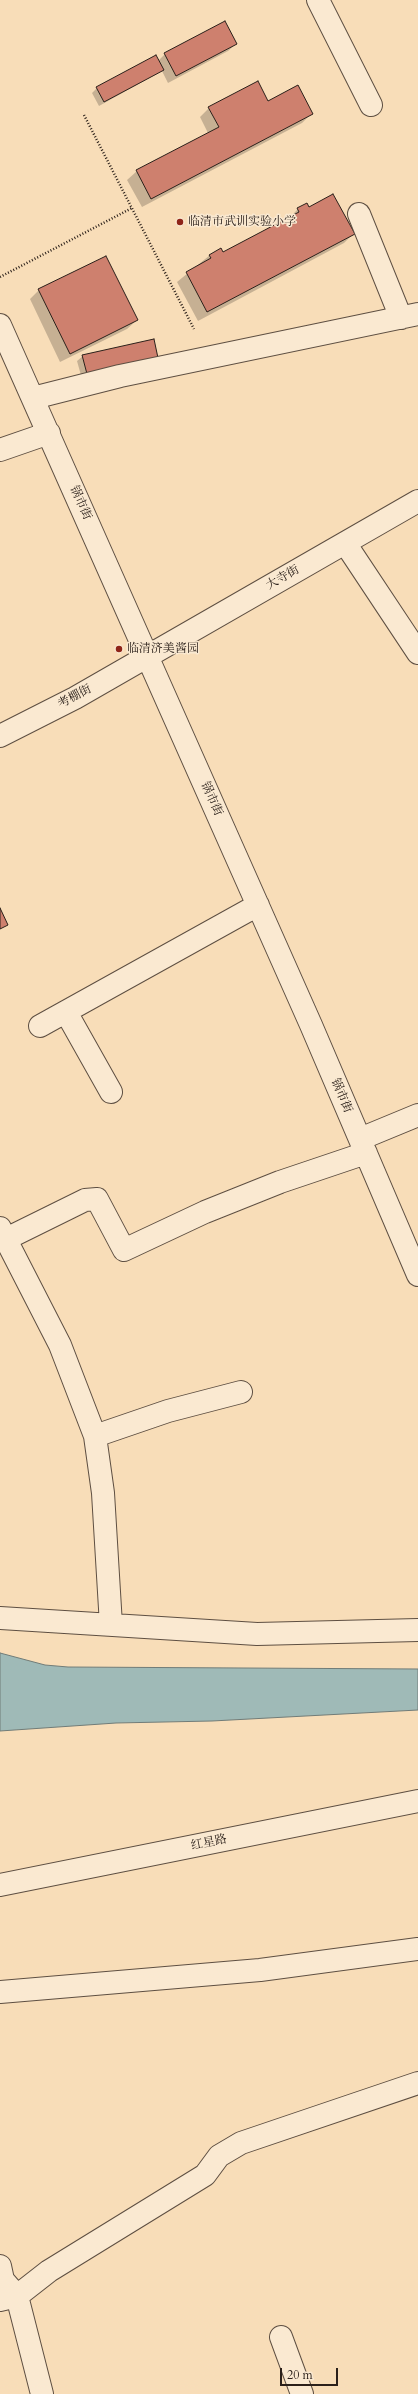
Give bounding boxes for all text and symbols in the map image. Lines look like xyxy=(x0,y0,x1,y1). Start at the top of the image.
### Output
place label: 临清市武训实验小学 xyxy=(188,215,296,229)
marker: 临清市武训实验小学 xyxy=(175,217,185,227)
street label: 锅市街 xyxy=(66,484,94,522)
street label: 大寺街 xyxy=(264,563,302,593)
place label: 临清济美酱园 xyxy=(127,642,199,656)
marker: 临清济美酱园 xyxy=(114,644,124,654)
street label: 考棚街 xyxy=(56,682,94,712)
street label: 锅市街 xyxy=(197,780,225,818)
street label: 锅市街 xyxy=(327,1077,355,1115)
street label: 红星路 xyxy=(190,1832,228,1854)
scale bar xyxy=(282,2360,340,2386)
text: 20 m xyxy=(287,2367,313,2383)

